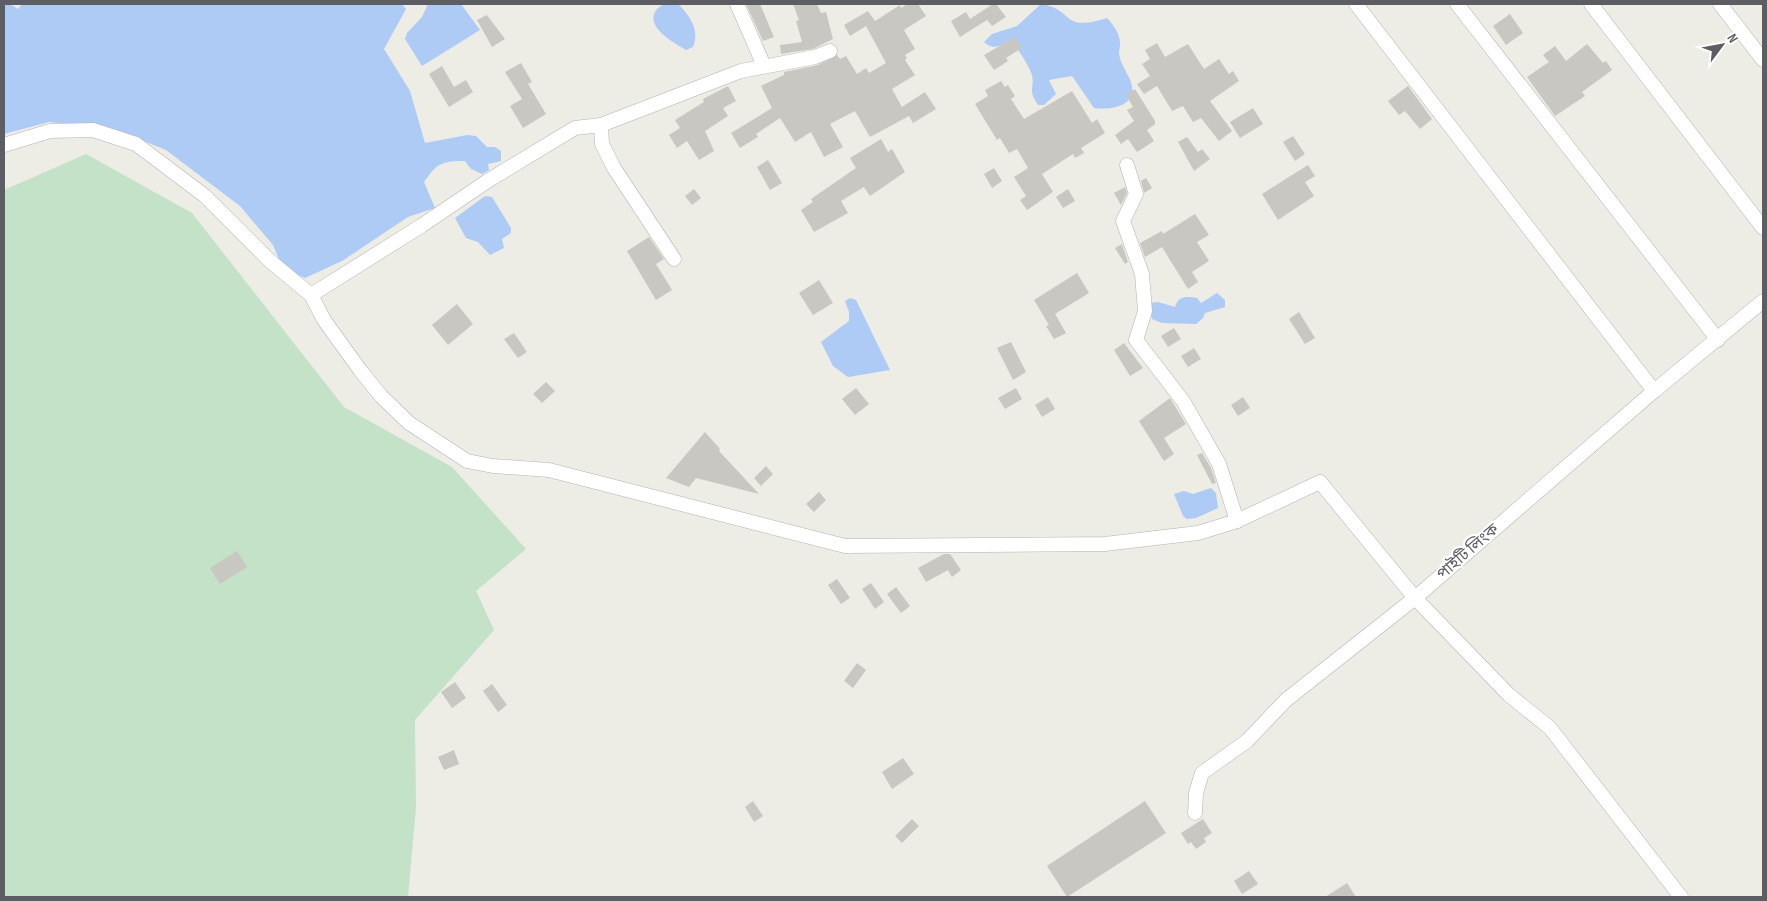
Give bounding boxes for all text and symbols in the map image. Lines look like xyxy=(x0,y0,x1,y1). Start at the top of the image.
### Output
north arrow xyxy=(1697,20,1747,70)
text: N xyxy=(1723,31,1742,46)
street label: পাইটি লিংক xyxy=(1433,519,1504,584)

